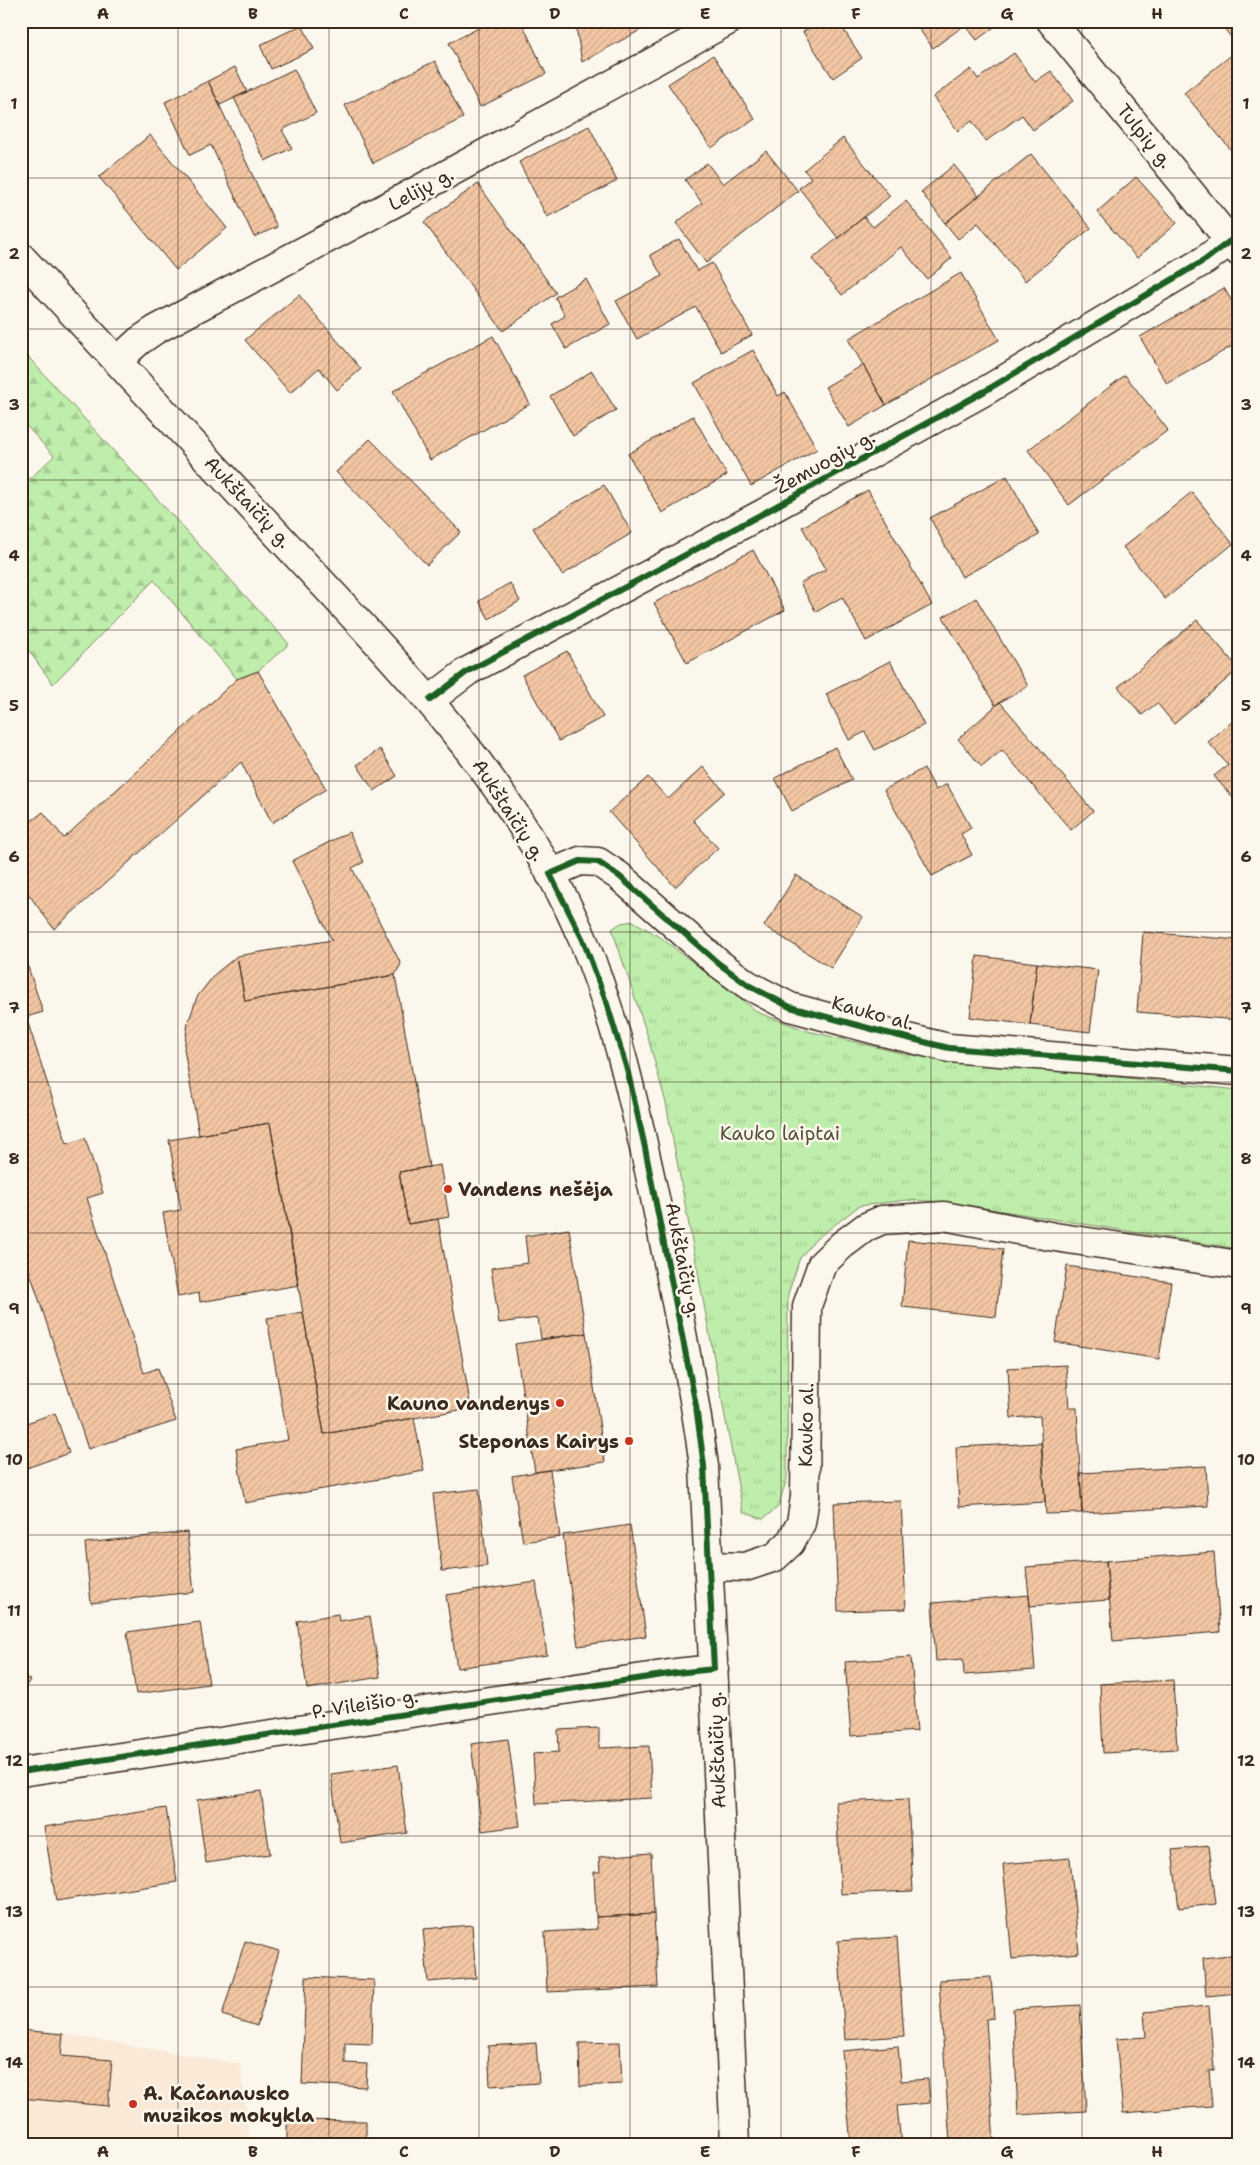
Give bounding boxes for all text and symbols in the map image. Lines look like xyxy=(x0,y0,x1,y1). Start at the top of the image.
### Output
text: A xyxy=(97,3,109,24)
text: B xyxy=(248,3,258,24)
text: C xyxy=(399,3,409,24)
text: D xyxy=(549,3,561,24)
text: E xyxy=(700,3,710,24)
text: F xyxy=(851,3,861,24)
text: G xyxy=(1001,3,1014,24)
text: H xyxy=(1151,3,1163,24)
text: 1 xyxy=(10,93,18,114)
text: 1 xyxy=(1242,93,1250,114)
street label: Tulpių g. xyxy=(1111,99,1179,173)
street label: Lelijų g. xyxy=(384,161,458,217)
text: 2 xyxy=(8,243,20,264)
text: 2 xyxy=(1240,243,1252,264)
text: 3 xyxy=(8,394,20,415)
text: 3 xyxy=(1240,394,1252,415)
street label: Žemuogių g. xyxy=(770,423,879,500)
street label: Aukštaičių g. xyxy=(199,451,297,553)
text: 4 xyxy=(8,545,20,566)
text: 4 xyxy=(1240,545,1252,566)
text: 5 xyxy=(9,695,19,716)
text: 5 xyxy=(1241,695,1251,716)
street label: Aukštaičių g. xyxy=(467,754,551,866)
text: 6 xyxy=(8,846,20,867)
text: 6 xyxy=(1240,846,1252,867)
street label: Kauko al. xyxy=(829,990,917,1036)
text: 7 xyxy=(8,997,20,1018)
text: 7 xyxy=(1240,997,1252,1018)
park label: Kauko laiptai xyxy=(720,1121,840,1146)
text: 8 xyxy=(8,1148,20,1169)
text: 8 xyxy=(1240,1148,1252,1169)
place label: Vandens nešėja xyxy=(458,1177,613,1202)
marker: Vandens nešėja xyxy=(442,1183,454,1195)
street label: Aukštaičių g. xyxy=(660,1200,706,1320)
text: 9 xyxy=(8,1298,20,1319)
text: 9 xyxy=(1240,1298,1252,1319)
street label: Kauko al. xyxy=(793,1383,819,1467)
place label: Kauno vandenys xyxy=(387,1391,550,1416)
marker: Kauno vandenys xyxy=(554,1397,566,1409)
place label: Steponas Kairys xyxy=(459,1429,619,1454)
marker: Steponas Kairys xyxy=(623,1435,635,1447)
text: 10 xyxy=(5,1449,23,1470)
text: 10 xyxy=(1237,1449,1255,1470)
text: 11 xyxy=(7,1600,21,1621)
text: 11 xyxy=(1239,1600,1253,1621)
street label: P. Vileišio g. xyxy=(310,1683,420,1725)
street label: Aukštaičių g. xyxy=(702,1691,732,1809)
text: 12 xyxy=(5,1750,23,1771)
text: 12 xyxy=(1237,1750,1255,1771)
text: 13 xyxy=(5,1901,23,1922)
text: 13 xyxy=(1237,1901,1255,1922)
text: 14 xyxy=(5,2052,23,2073)
text: 14 xyxy=(1237,2052,1255,2073)
place label: A. Kačanausko muzikos mokykla xyxy=(143,2081,314,2128)
marker: A. Kačanausko muzikos mokykla xyxy=(127,2098,139,2110)
text: A xyxy=(97,2141,109,2162)
text: B xyxy=(248,2141,258,2162)
text: C xyxy=(399,2141,409,2162)
text: D xyxy=(549,2141,561,2162)
text: E xyxy=(700,2141,710,2162)
text: F xyxy=(851,2141,861,2162)
text: G xyxy=(1001,2141,1014,2162)
text: H xyxy=(1151,2141,1163,2162)

